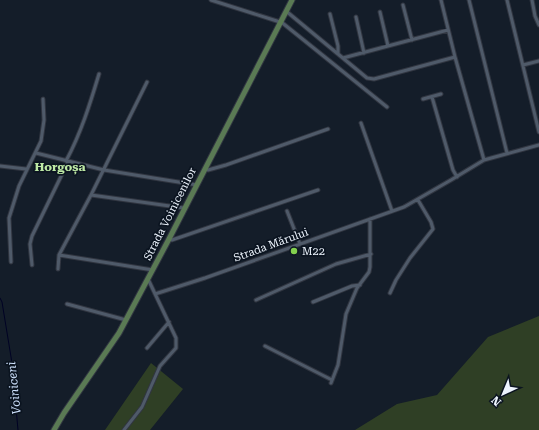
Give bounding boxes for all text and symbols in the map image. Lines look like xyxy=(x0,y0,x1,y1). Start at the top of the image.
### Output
district label: Horgoșa xyxy=(34,160,86,175)
street label: Strada Voinicenilor xyxy=(141,165,199,263)
street label: Strada Mărului xyxy=(232,225,311,265)
place label: M22 xyxy=(302,245,325,258)
marker: M22 xyxy=(289,246,299,256)
water label: Voiniceni xyxy=(4,361,24,415)
north arrow xyxy=(483,374,523,414)
text: N xyxy=(488,393,504,408)

